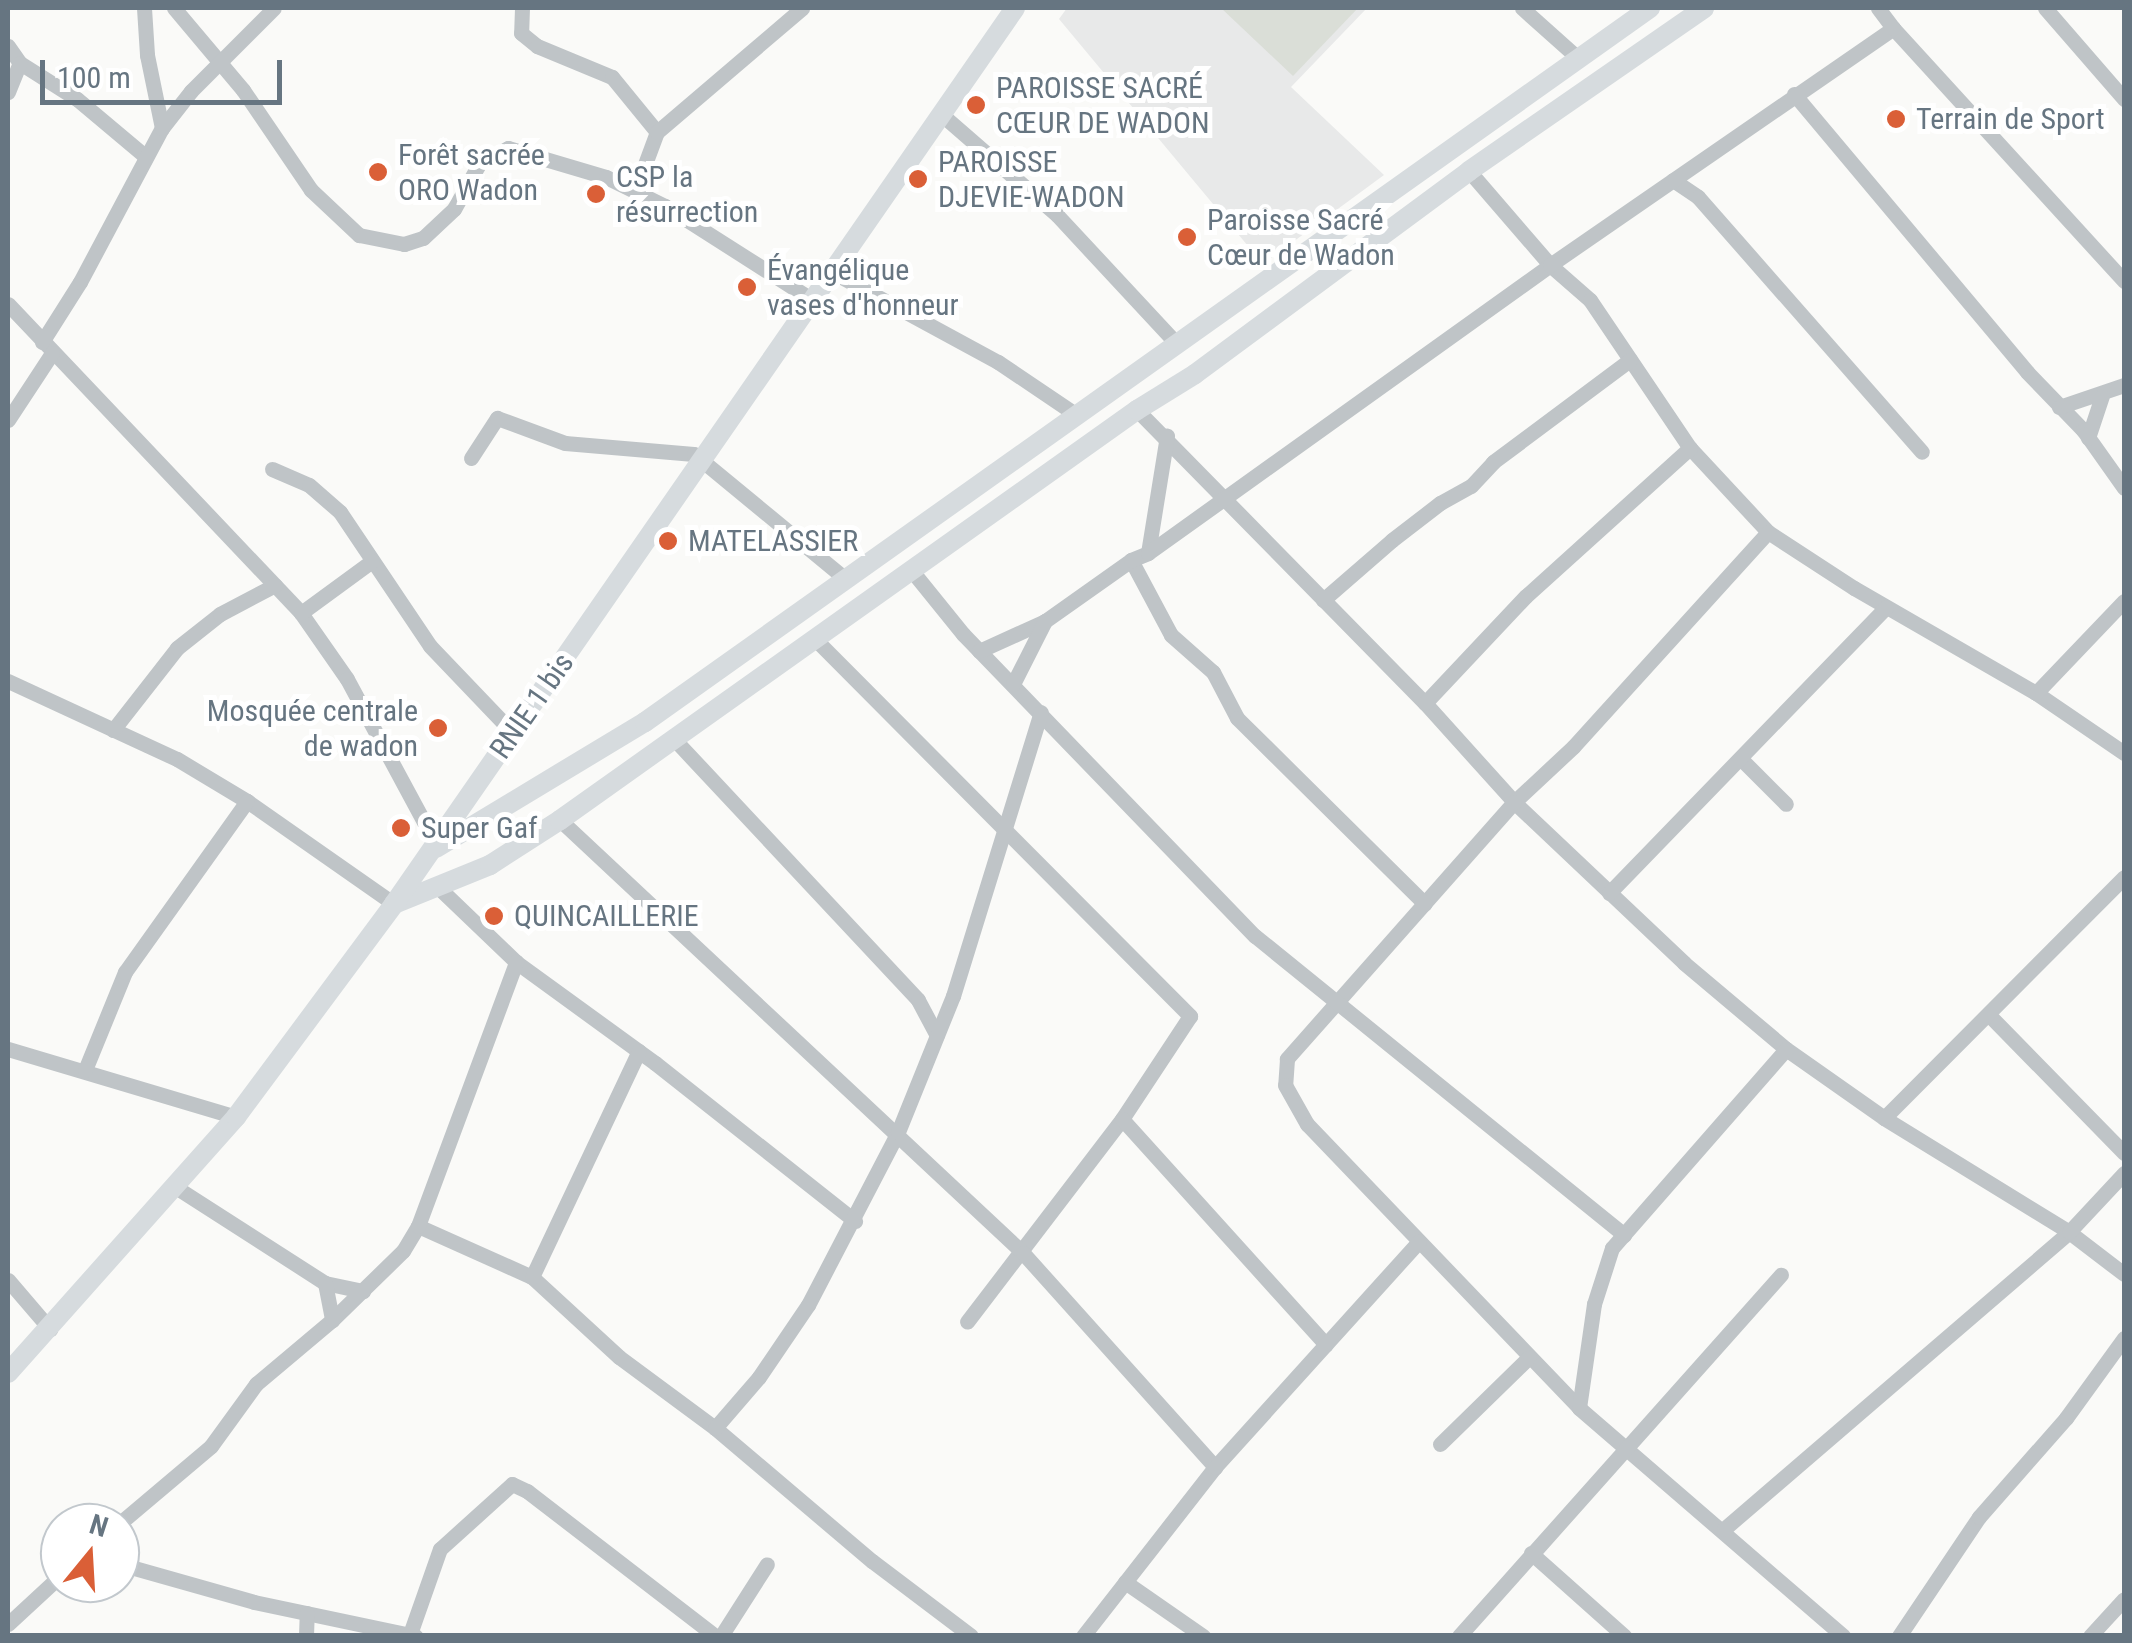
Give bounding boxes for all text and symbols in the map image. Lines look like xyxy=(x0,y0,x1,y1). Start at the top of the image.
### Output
scale bar xyxy=(45,40,288,102)
text: 100 m xyxy=(57,60,131,95)
place label: PAROISSE SACRÉ CŒUR DE WADON xyxy=(996,70,1210,140)
marker: PAROISSE SACRÉ CŒUR DE WADON xyxy=(965,94,987,116)
place label: Terrain de Sport xyxy=(1916,101,2105,137)
marker: Terrain de Sport xyxy=(1885,108,1907,130)
place label: Forêt sacrée ORO Wadon xyxy=(398,137,545,208)
place label: PAROISSE DJEVIE-WADON xyxy=(938,144,1124,214)
place label: CSP la résurrection xyxy=(616,159,758,230)
marker: Forêt sacrée ORO Wadon xyxy=(367,161,389,183)
marker: PAROISSE DJEVIE-WADON xyxy=(907,168,929,190)
marker: CSP la résurrection xyxy=(585,183,607,205)
place label: Paroisse Sacré Cœur de Wadon xyxy=(1207,202,1395,272)
marker: Paroisse Sacré Cœur de Wadon xyxy=(1176,226,1198,248)
place label: Évangélique vases d'honneur xyxy=(767,252,959,322)
marker: Évangélique vases d'honneur xyxy=(736,276,758,298)
place label: MATELASSIER xyxy=(688,523,858,559)
marker: MATELASSIER xyxy=(657,530,679,552)
street label: RNIE 1 bis xyxy=(483,646,581,766)
place label: Mosquée centrale de wadon xyxy=(207,693,418,764)
marker: Mosquée centrale de wadon xyxy=(427,717,449,739)
place label: Super Gaf xyxy=(421,810,538,846)
marker: Super Gaf xyxy=(390,817,412,839)
place label: QUINCAILLERIE xyxy=(514,898,699,934)
marker: QUINCAILLERIE xyxy=(483,905,505,927)
north arrow xyxy=(40,1503,140,1603)
text: N xyxy=(86,1508,112,1544)

